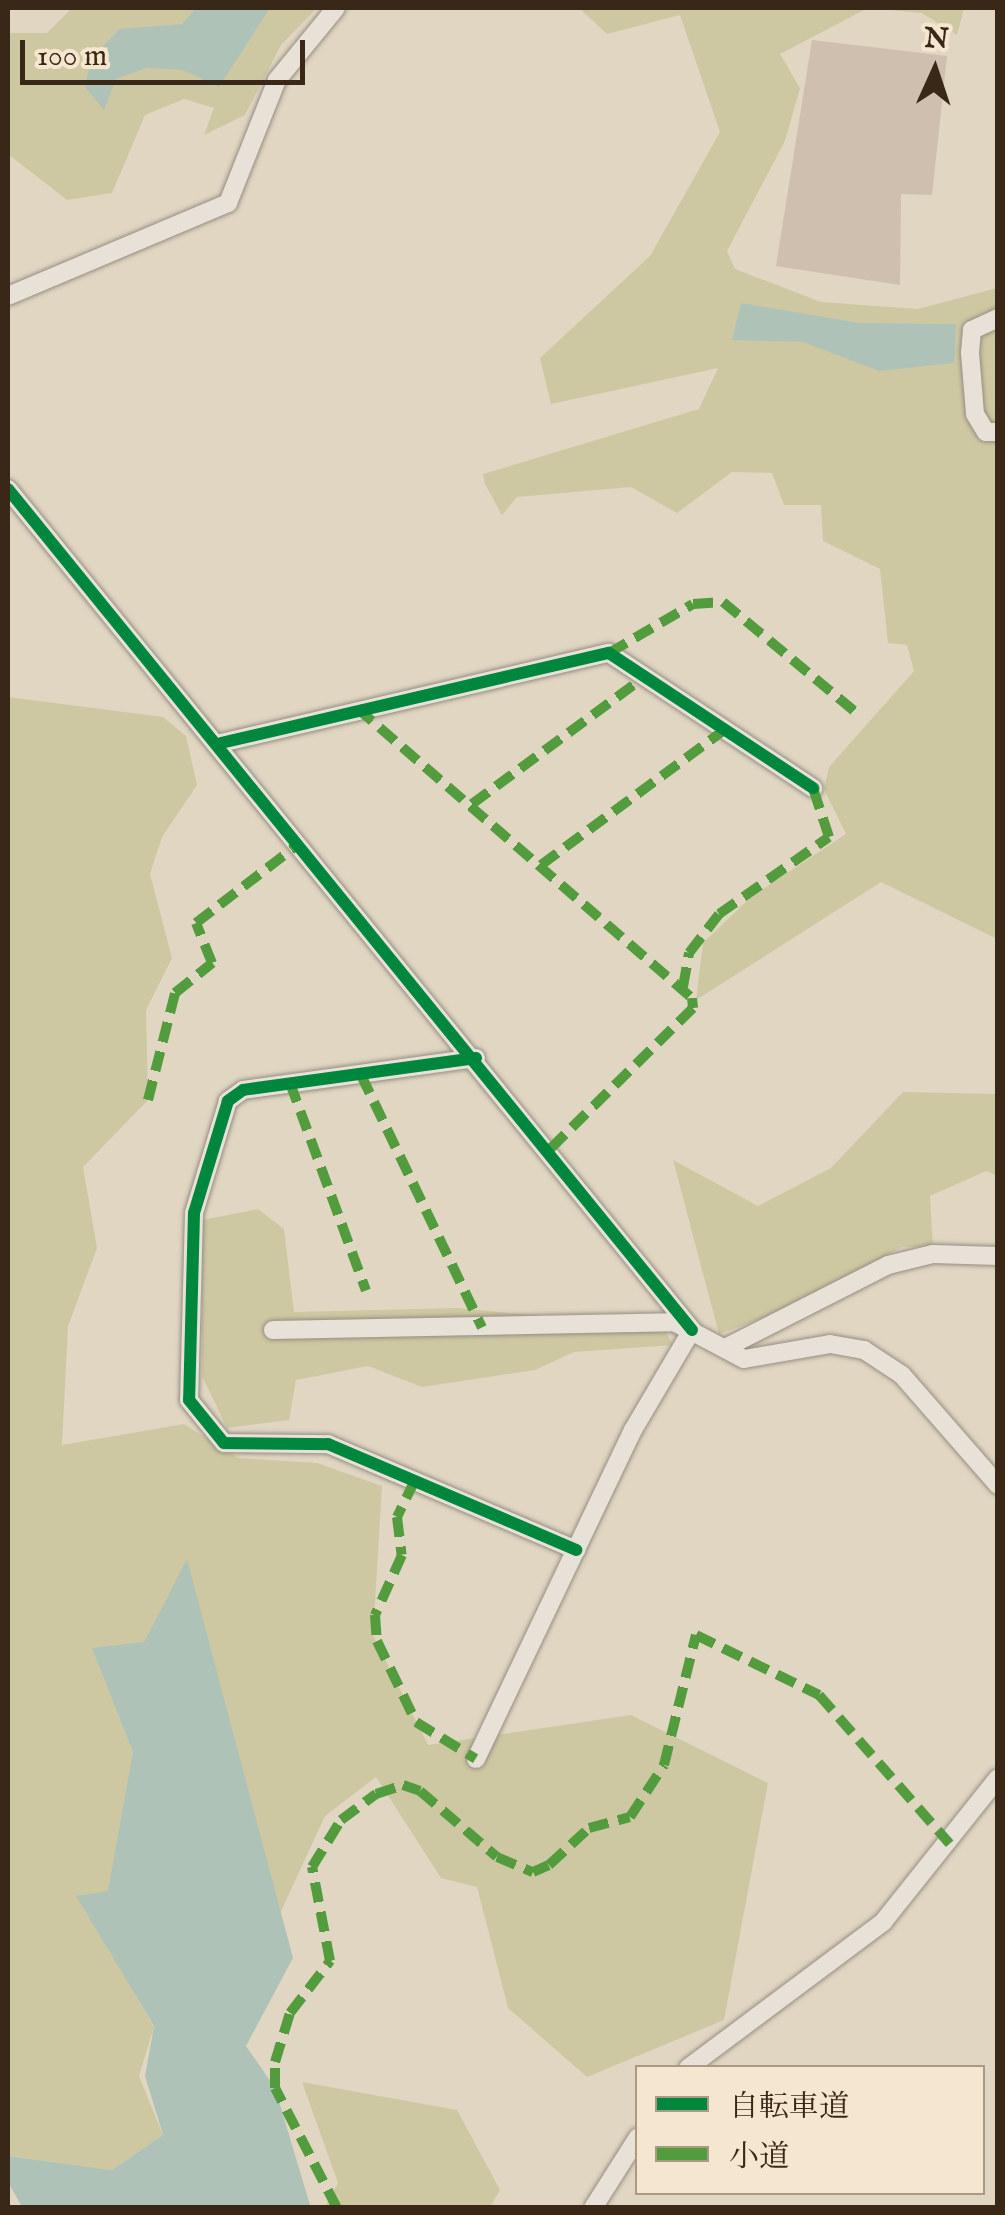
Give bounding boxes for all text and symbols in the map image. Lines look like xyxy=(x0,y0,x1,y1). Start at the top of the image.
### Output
scale bar xyxy=(25,20,310,82)
north arrow xyxy=(885,20,985,120)
text: N xyxy=(924,21,950,58)
text: 100 m xyxy=(37,38,107,76)
legend xyxy=(635,2065,985,2195)
text: 自転車道 xyxy=(729,2089,849,2127)
text: 小道 xyxy=(729,2139,789,2177)

